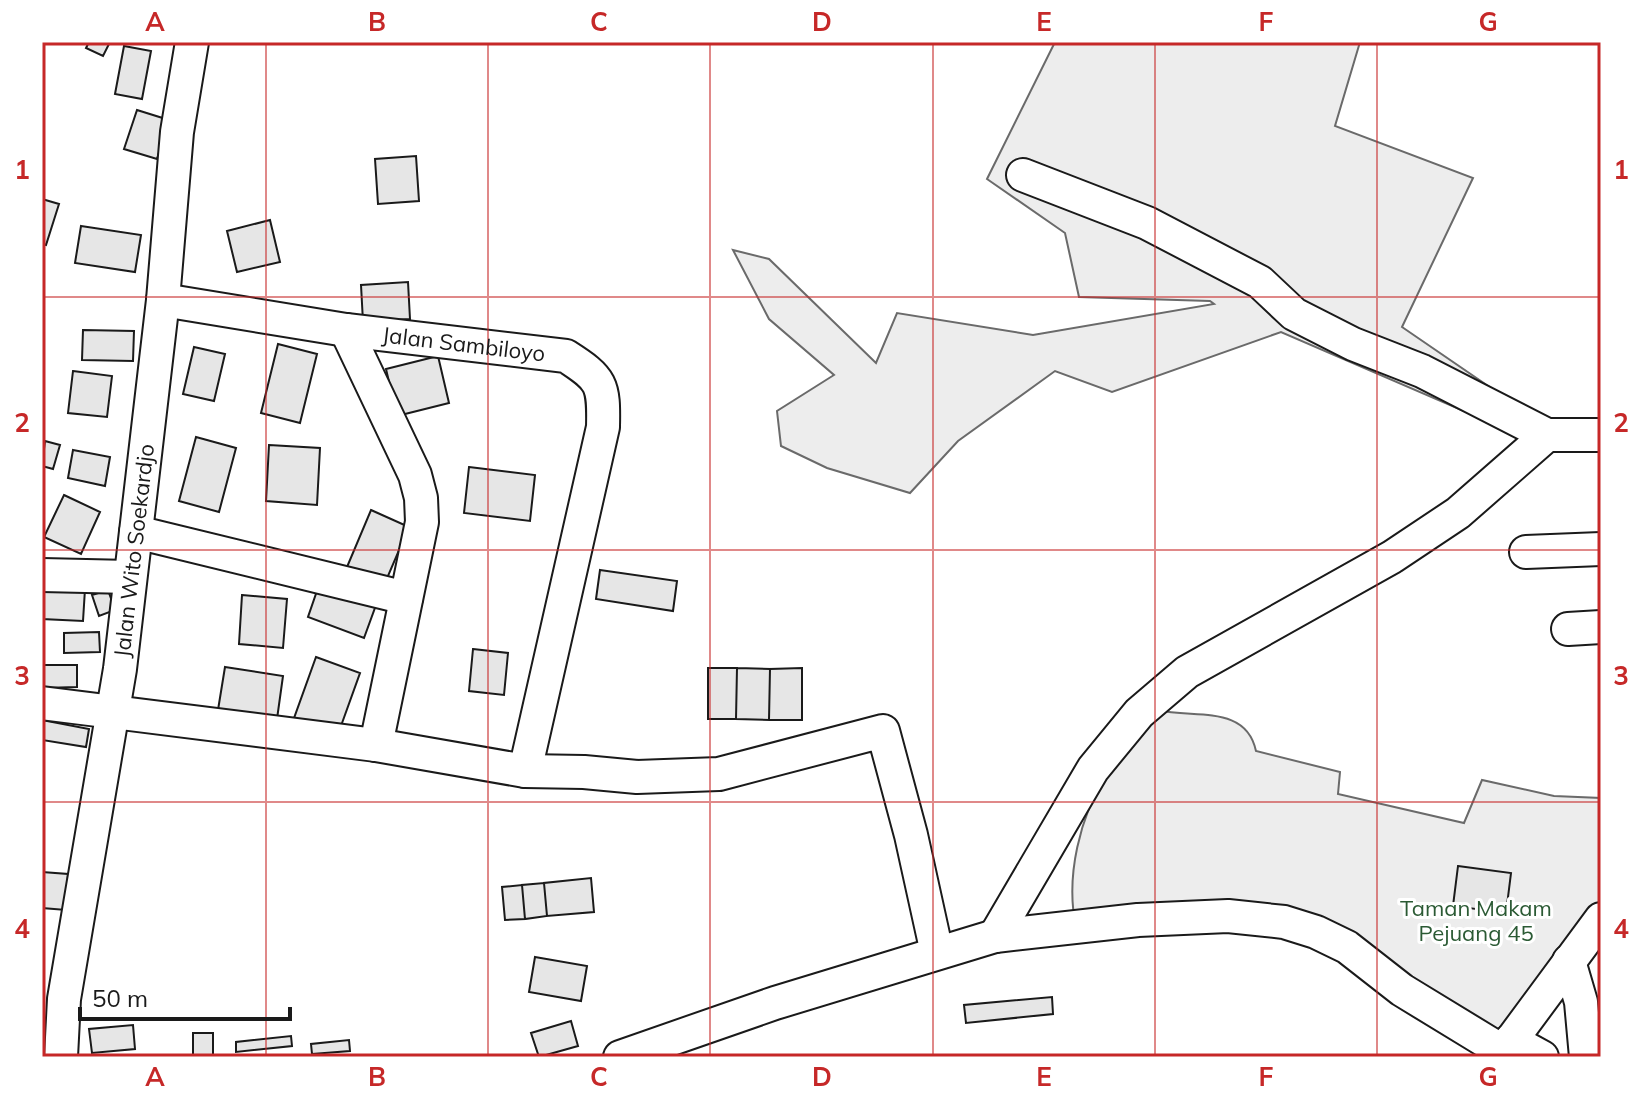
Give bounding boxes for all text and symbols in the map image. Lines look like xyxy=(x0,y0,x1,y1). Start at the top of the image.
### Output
text: A xyxy=(145,5,165,38)
text: B xyxy=(368,5,386,38)
text: C xyxy=(590,5,608,38)
text: D xyxy=(812,5,832,38)
text: E xyxy=(1036,5,1052,38)
text: F xyxy=(1259,5,1274,38)
text: G xyxy=(1478,5,1498,38)
text: 1 xyxy=(14,153,30,186)
text: 1 xyxy=(1613,153,1629,186)
street label: Jalan Sambiloyo xyxy=(381,320,547,367)
text: 2 xyxy=(14,406,30,439)
text: 2 xyxy=(1613,406,1629,439)
street label: Jalan Wito Soekardjo xyxy=(107,442,160,659)
text: 3 xyxy=(14,659,30,692)
text: 3 xyxy=(1613,659,1629,692)
park label: Taman Makam Pejuang 45 xyxy=(1400,894,1552,947)
text: 4 xyxy=(14,912,30,945)
text: 4 xyxy=(1613,912,1629,945)
scale bar xyxy=(80,971,290,1021)
text: 50 m xyxy=(92,983,148,1013)
text: A xyxy=(145,1060,165,1093)
text: B xyxy=(368,1060,386,1093)
text: C xyxy=(590,1060,608,1093)
text: D xyxy=(812,1060,832,1093)
text: E xyxy=(1036,1060,1052,1093)
text: F xyxy=(1259,1060,1274,1093)
text: G xyxy=(1478,1060,1498,1093)

